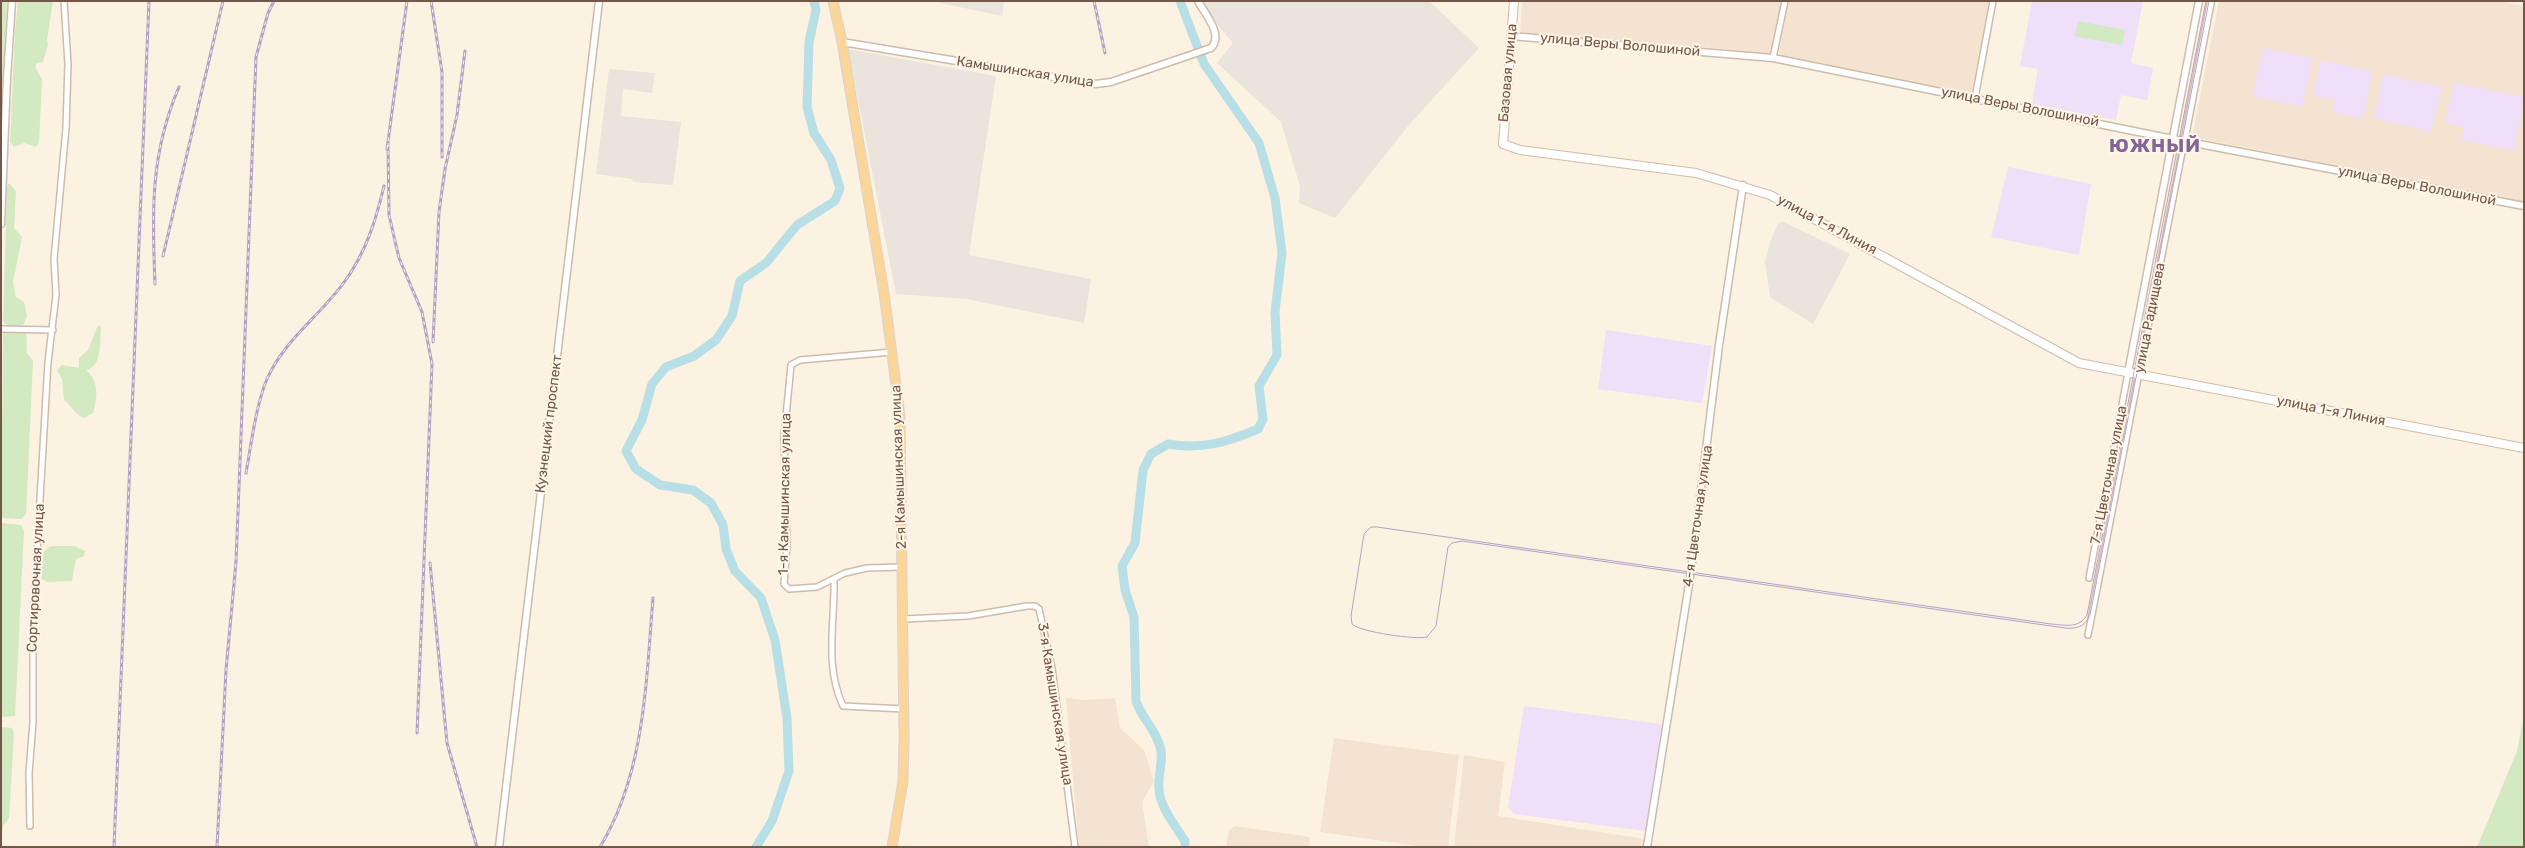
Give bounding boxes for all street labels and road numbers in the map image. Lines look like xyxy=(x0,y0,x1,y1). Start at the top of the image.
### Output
street label: Базовая улица xyxy=(1495,23,1521,123)
street label: улица Веры Волошиной xyxy=(1539,30,1701,60)
street label: Камышинская улица xyxy=(955,53,1095,91)
street label: улица Веры Волошиной xyxy=(1940,83,2100,131)
street label: улица Веры Волошиной xyxy=(2337,162,2497,210)
street label: улица 1-я Линия xyxy=(1774,192,1880,258)
street label: улица Радищева xyxy=(2131,261,2169,375)
street label: Кузнецкий проспект xyxy=(532,354,566,494)
street label: 2-я Камышинская улица xyxy=(888,385,910,549)
street label: улица 1-я Линия xyxy=(2275,392,2387,430)
street label: 7-я Цветочная улица xyxy=(2087,404,2131,546)
street label: 1-я Камышинская улица xyxy=(775,413,795,575)
street label: 4-я Цветочная улица xyxy=(1680,444,1716,588)
street label: Сортировочная улица xyxy=(24,503,48,653)
street label: 3-я Камышинская улица xyxy=(1034,621,1076,787)

